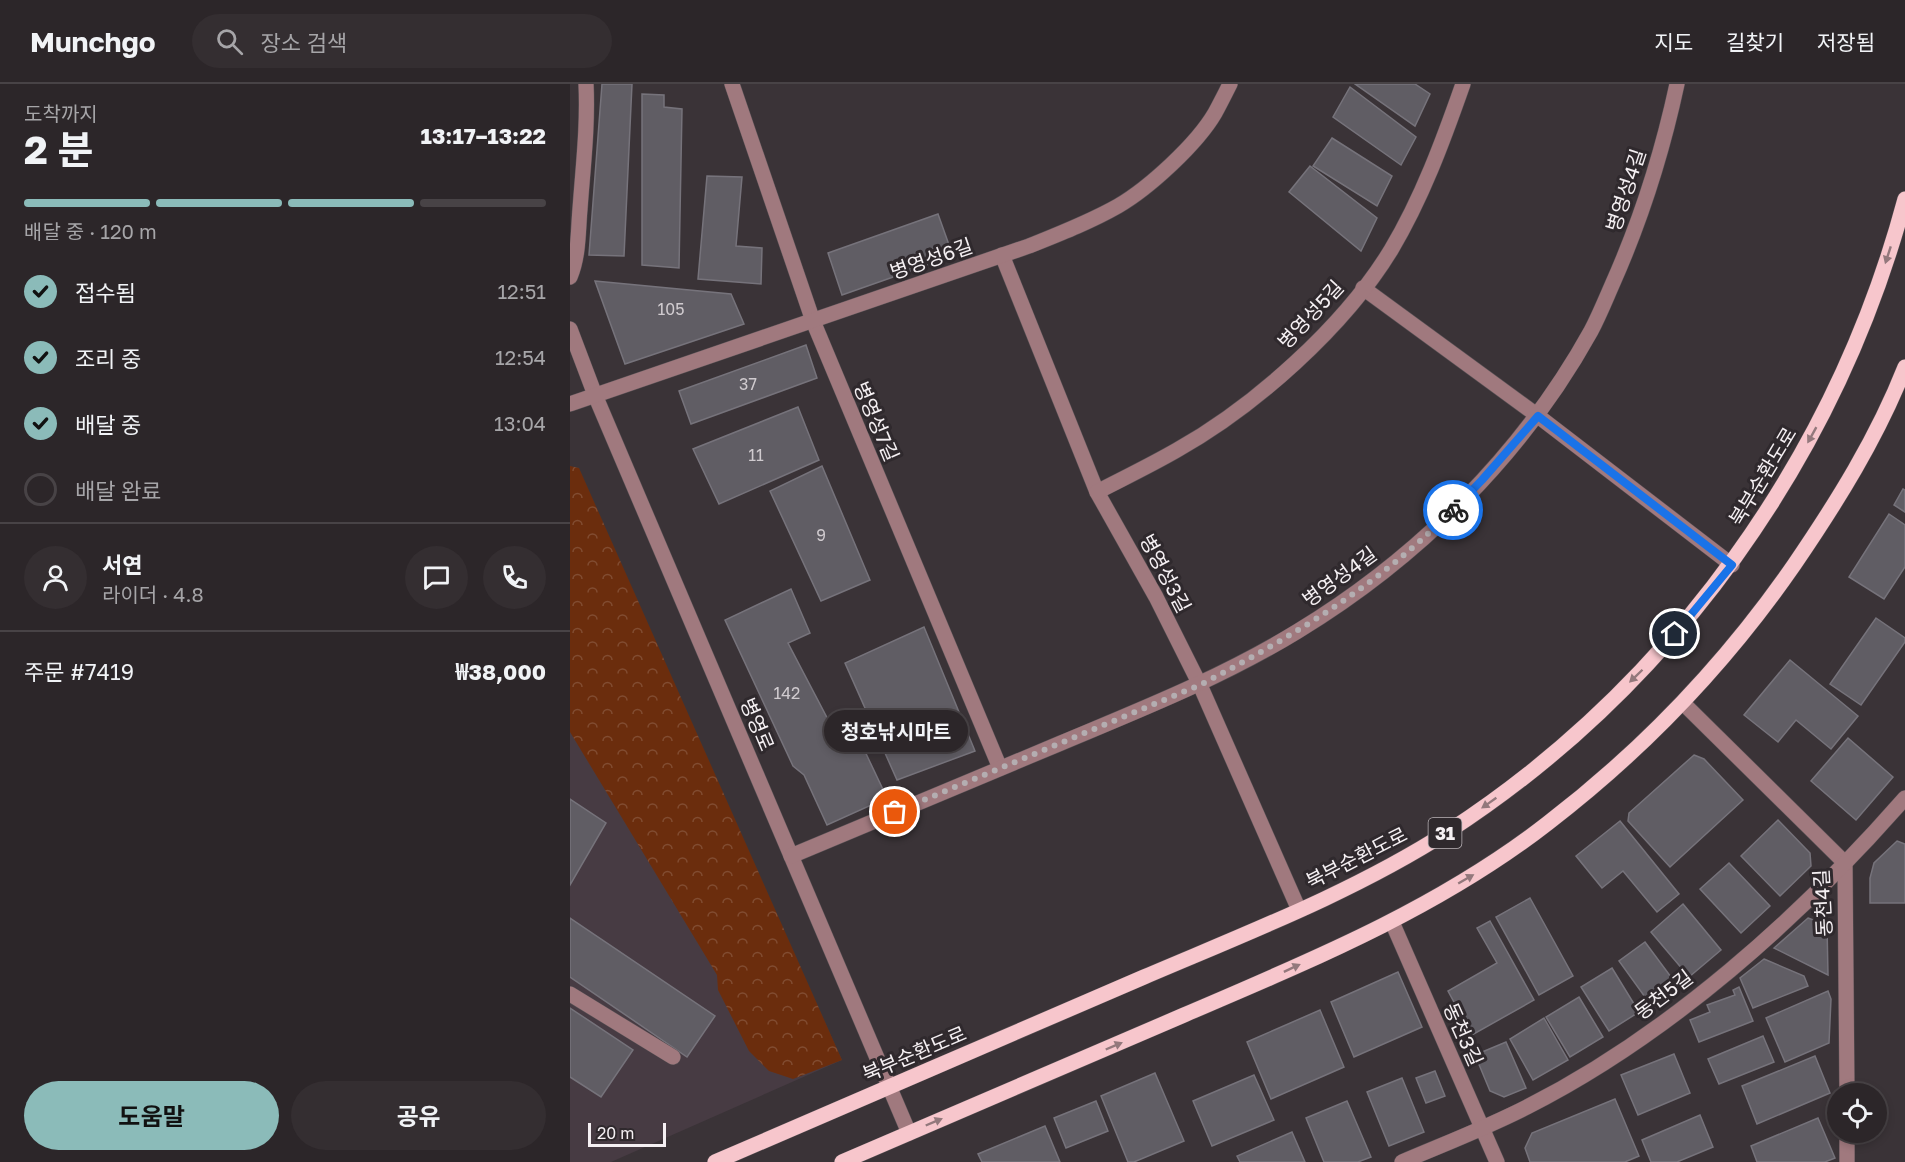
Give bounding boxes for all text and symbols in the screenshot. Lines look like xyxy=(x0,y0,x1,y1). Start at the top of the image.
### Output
search box xyxy=(192,14,612,68)
text: Munchgo xyxy=(30,25,156,58)
icon: search xyxy=(213,25,246,58)
text: 장소 검색 xyxy=(261,29,347,56)
text: 지도 xyxy=(1654,29,1693,55)
text: 길찾기 xyxy=(1726,29,1784,55)
text: 저장됨 xyxy=(1817,29,1875,55)
text: 도착까지 xyxy=(24,101,98,125)
text: 13:17–13:22 xyxy=(421,122,546,149)
text: 2 분 xyxy=(24,126,93,173)
street label: 병영성4길 xyxy=(1600,145,1650,235)
text: 배달 중 · 120 m xyxy=(24,219,157,243)
street label: 병영성6길 xyxy=(887,233,975,283)
one-way arrow xyxy=(1883,246,1892,264)
icon: check xyxy=(24,275,57,308)
street label: 병영성5길 xyxy=(1272,275,1348,353)
text: 접수됨 xyxy=(75,279,136,306)
text: 12:51 xyxy=(497,279,546,303)
house number: 105 xyxy=(658,299,684,319)
icon: check xyxy=(24,341,57,374)
text: 조리 중 xyxy=(75,345,141,372)
text: 12:54 xyxy=(495,345,546,369)
house number: 37 xyxy=(739,374,757,394)
street label: 병영성7길 xyxy=(850,378,904,464)
icon: check xyxy=(24,407,57,440)
text: 배달 중 xyxy=(75,411,141,438)
text: 13:04 xyxy=(494,411,546,435)
street label: 북부순환도로 xyxy=(1723,423,1801,529)
one-way arrow xyxy=(1807,426,1817,443)
house number: 11 xyxy=(748,445,764,465)
text: 배달 완료 xyxy=(75,477,161,504)
courier xyxy=(1423,480,1483,540)
icon: bike xyxy=(1437,494,1470,527)
house number: 9 xyxy=(816,525,826,545)
street label: 병영성3길 xyxy=(1135,530,1197,616)
street label: 병영성4길 xyxy=(1297,541,1381,611)
button: person xyxy=(24,546,87,609)
button: chat xyxy=(405,546,468,609)
button: phone xyxy=(483,546,546,609)
text: 서연 xyxy=(102,551,142,578)
text: 라이더 · 4.8 xyxy=(102,582,204,606)
pin xyxy=(1649,608,1700,659)
icon: home xyxy=(1658,617,1691,650)
text: 주문 #7419 xyxy=(24,658,134,685)
text: ₩38,000 xyxy=(456,658,546,685)
one-way arrow xyxy=(1629,669,1644,683)
house number: 142 xyxy=(774,683,800,703)
street label: 병영로 xyxy=(736,694,780,754)
callout: 청호낚시마트 xyxy=(823,710,967,752)
text: 청호낚시마트 xyxy=(841,719,951,743)
pin xyxy=(869,786,920,837)
icon: bag xyxy=(878,795,911,828)
one-way arrow xyxy=(1481,797,1497,809)
road number: 31 xyxy=(1428,818,1462,848)
street label: 북부순환도로 xyxy=(1301,821,1411,893)
street label: 동천4길 xyxy=(1808,869,1836,937)
one-way arrow xyxy=(1458,874,1475,884)
one-way arrow xyxy=(1284,963,1302,973)
street label: 동천5길 xyxy=(1629,964,1697,1024)
street label: 동천3길 xyxy=(1439,999,1489,1069)
street label: 북부순환도로 xyxy=(858,1020,970,1086)
one-way arrow xyxy=(1105,1041,1122,1050)
button: 도움말 xyxy=(24,1081,279,1150)
button: 공유 xyxy=(291,1081,546,1150)
map controls xyxy=(1827,1083,1887,1143)
button: locate xyxy=(1827,1083,1887,1143)
one-way arrow xyxy=(926,1118,943,1127)
scale bar xyxy=(588,1120,666,1148)
text: 20 m xyxy=(597,1123,634,1143)

